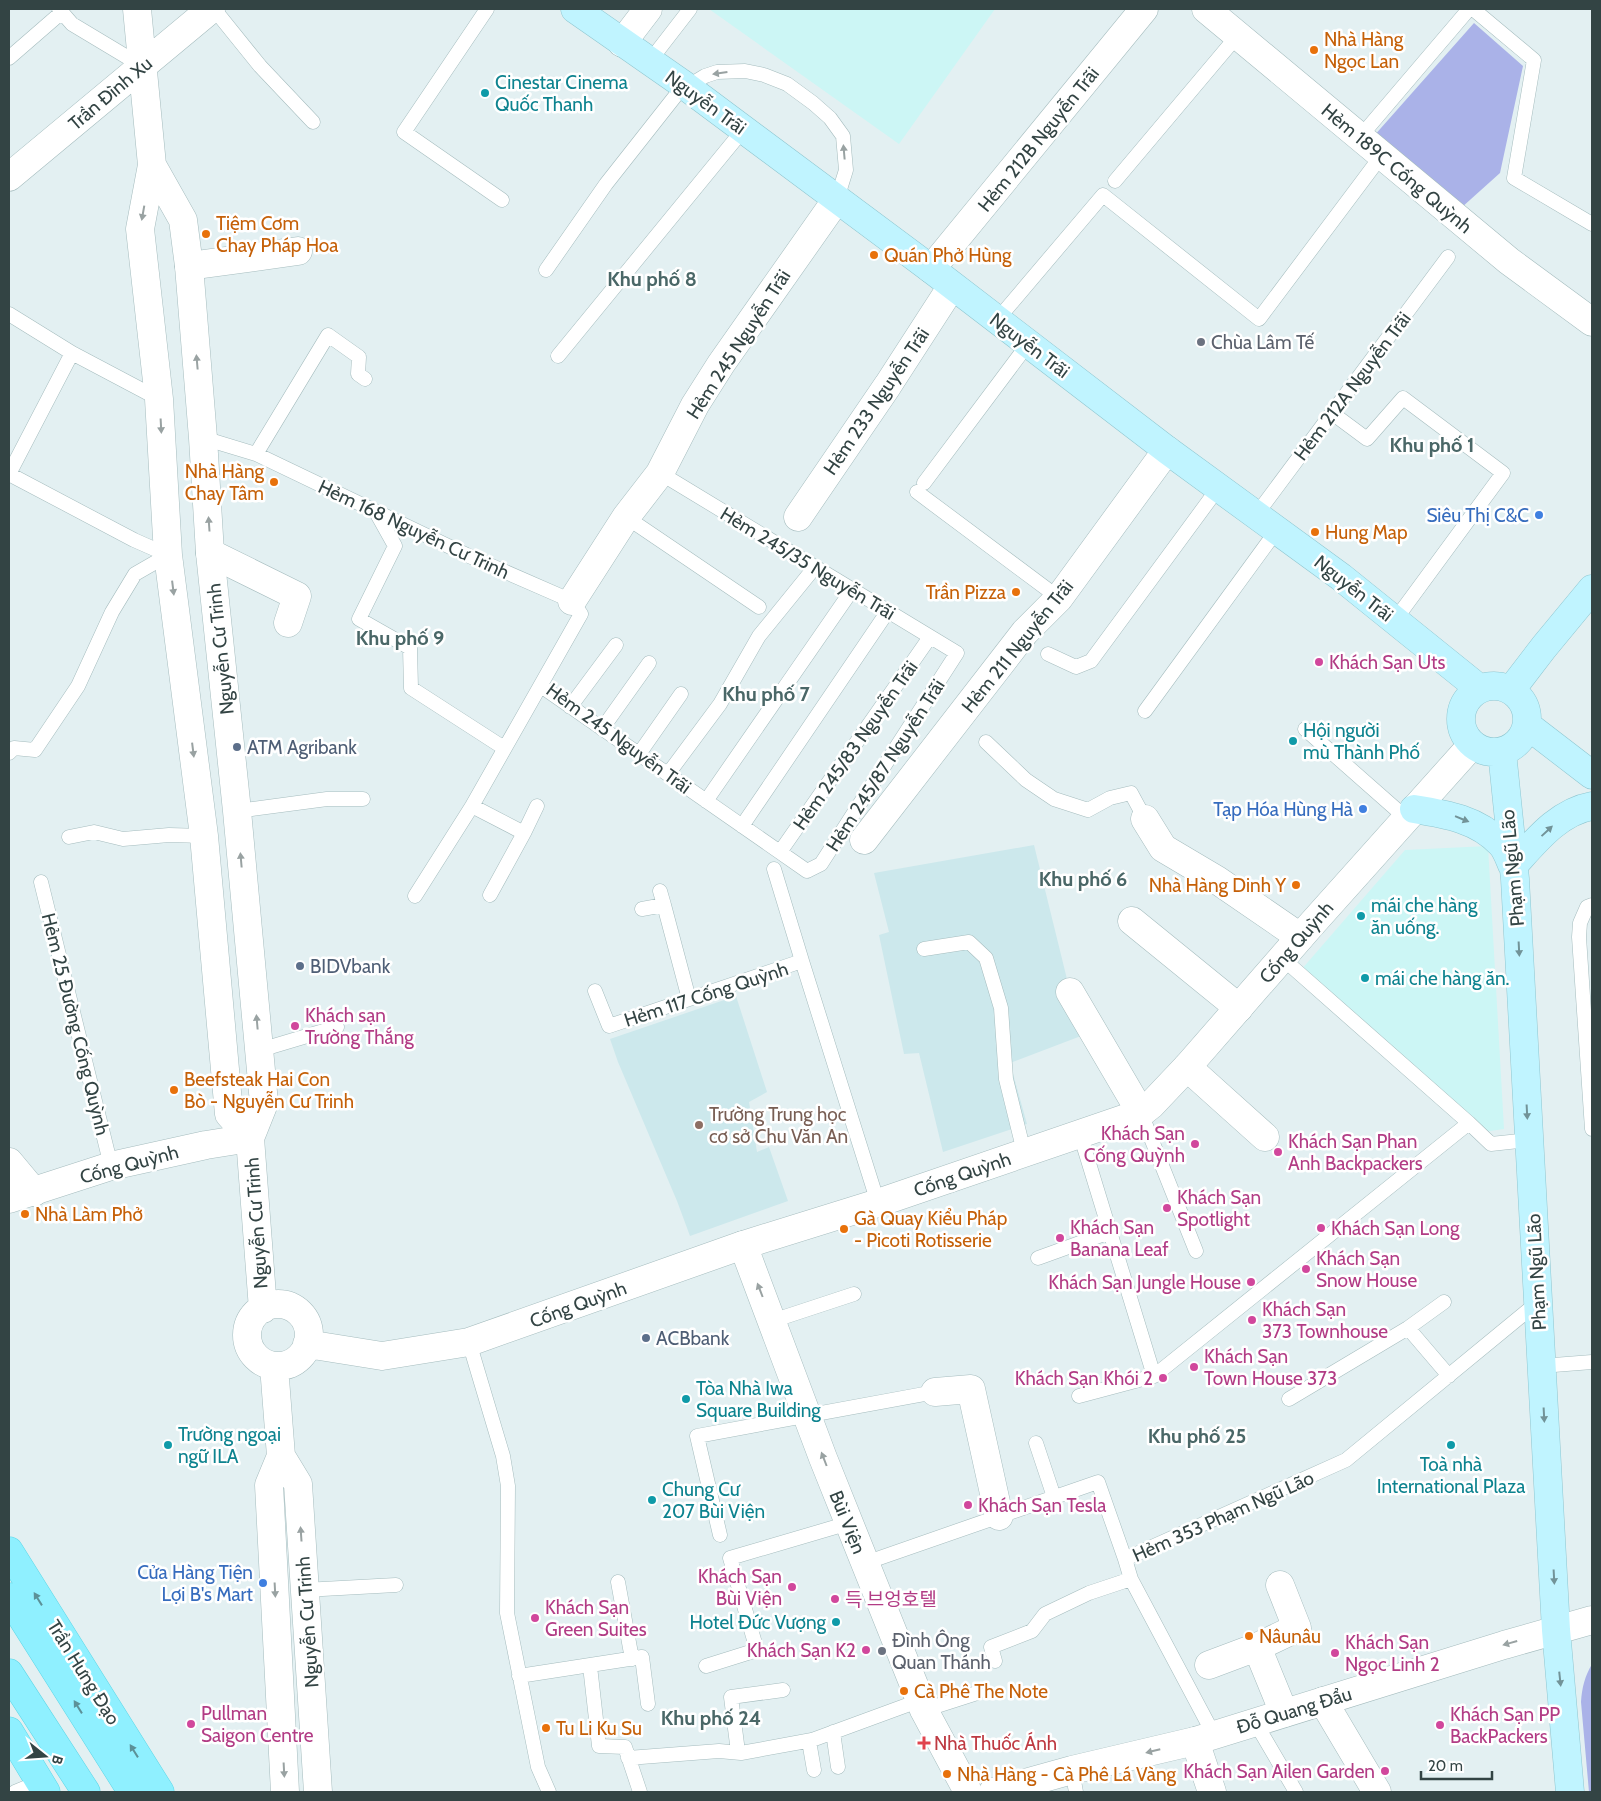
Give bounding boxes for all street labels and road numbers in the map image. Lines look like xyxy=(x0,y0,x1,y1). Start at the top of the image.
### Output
street label: Trần Ðình Xu xyxy=(64,52,157,135)
street label: Hẻm 212B Nguyễn Trãi xyxy=(973,62,1104,216)
street label: Nguyễn Trãi xyxy=(661,65,750,139)
street label: Hẻm 189C Cống Quỳnh xyxy=(1317,99,1477,238)
street label: Hẻm 245 Nguyễn Trãi xyxy=(682,265,795,423)
street label: Nguyễn Trãi xyxy=(985,308,1074,383)
street label: Hẻm 212A Nguyễn Trãi xyxy=(1289,308,1416,465)
street label: Hẻm 233 Nguyễn Trãi xyxy=(819,323,934,479)
street label: Hẻm 168 Nguyễn Cư Trinh xyxy=(315,475,513,584)
street label: Hẻm 245/35 Nguyễn Trãi xyxy=(716,502,899,625)
street label: Nguyễn Trãi xyxy=(1310,550,1398,626)
street label: Hẻm 211 Nguyễn Trãi xyxy=(957,575,1078,717)
street label: Nguyễn Cư Trinh xyxy=(202,582,239,716)
street label: Hẻm 245/83 Nguyễn Trãi xyxy=(788,656,923,834)
street label: Hẻm 245/87 Nguyễn Trãi xyxy=(821,675,950,856)
street label: Hẻm 245 Nguyễn Trãi xyxy=(542,678,696,799)
street label: Phạm Ngũ Lão xyxy=(1496,809,1529,927)
street label: Cống Quỳnh xyxy=(1254,897,1338,988)
street label: Hẻm 25 Đường Cống Quỳnh xyxy=(37,911,114,1138)
street label: Hẻm 117 Cống Quỳnh xyxy=(621,957,791,1032)
street label: Cống Quỳnh xyxy=(77,1140,181,1189)
street label: Cống Quỳnh xyxy=(911,1147,1014,1202)
street label: Nguyễn Cư Trinh xyxy=(240,1157,273,1289)
street label: Phạm Ngũ Lão xyxy=(1522,1213,1551,1331)
street label: Cống Quỳnh xyxy=(527,1276,630,1333)
street label: Hẻm 353 Phạm Ngũ Lão xyxy=(1129,1466,1317,1567)
street label: Bùi Viện xyxy=(824,1487,871,1557)
street label: Nguyễn Cư Trinh xyxy=(291,1556,324,1688)
street label: Trần Hưng Đạo xyxy=(42,1616,125,1729)
street label: Ðỗ Quang Ðẩu xyxy=(1234,1682,1355,1739)

